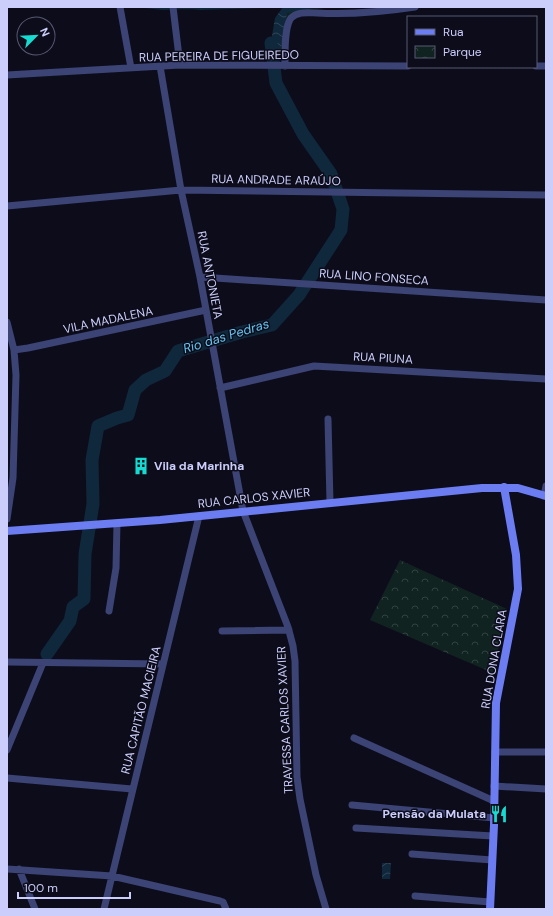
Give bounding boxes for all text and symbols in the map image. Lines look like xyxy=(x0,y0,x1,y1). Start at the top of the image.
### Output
north arrow xyxy=(16,16,56,56)
legend xyxy=(407,16,537,68)
text: Rua xyxy=(443,24,464,40)
text: N xyxy=(37,25,53,38)
text: Parque xyxy=(443,44,482,60)
street label: RUA PEREIRA DE FIGUEIREDO xyxy=(139,47,299,65)
street label: RUA ANDRADE ARAÚJO xyxy=(211,171,341,189)
street label: RUA ANTONIETA xyxy=(194,230,226,320)
street label: RUA LINO FONSECA xyxy=(319,265,429,289)
street label: VILA MADALENA xyxy=(62,303,154,337)
water label: Rio das Pedras xyxy=(181,315,271,357)
street label: RUA PIUNA xyxy=(353,348,413,368)
building icon: Vila da Marinha xyxy=(131,456,151,476)
place label: Vila da Marinha xyxy=(154,458,244,474)
street label: RUA CARLOS XAVIER xyxy=(197,484,311,512)
street label: RUA DONA CLARA xyxy=(477,608,511,710)
street label: RUA CAPITÃO MACIEIRA xyxy=(117,644,165,776)
street label: TRAVESSA CARLOS XAVIER xyxy=(273,646,297,794)
restaurant icon: Pensão da Mulata xyxy=(489,804,509,824)
place label: Pensão da Mulata xyxy=(383,806,486,822)
scale bar xyxy=(18,874,130,900)
text: 100 m xyxy=(24,880,58,896)

